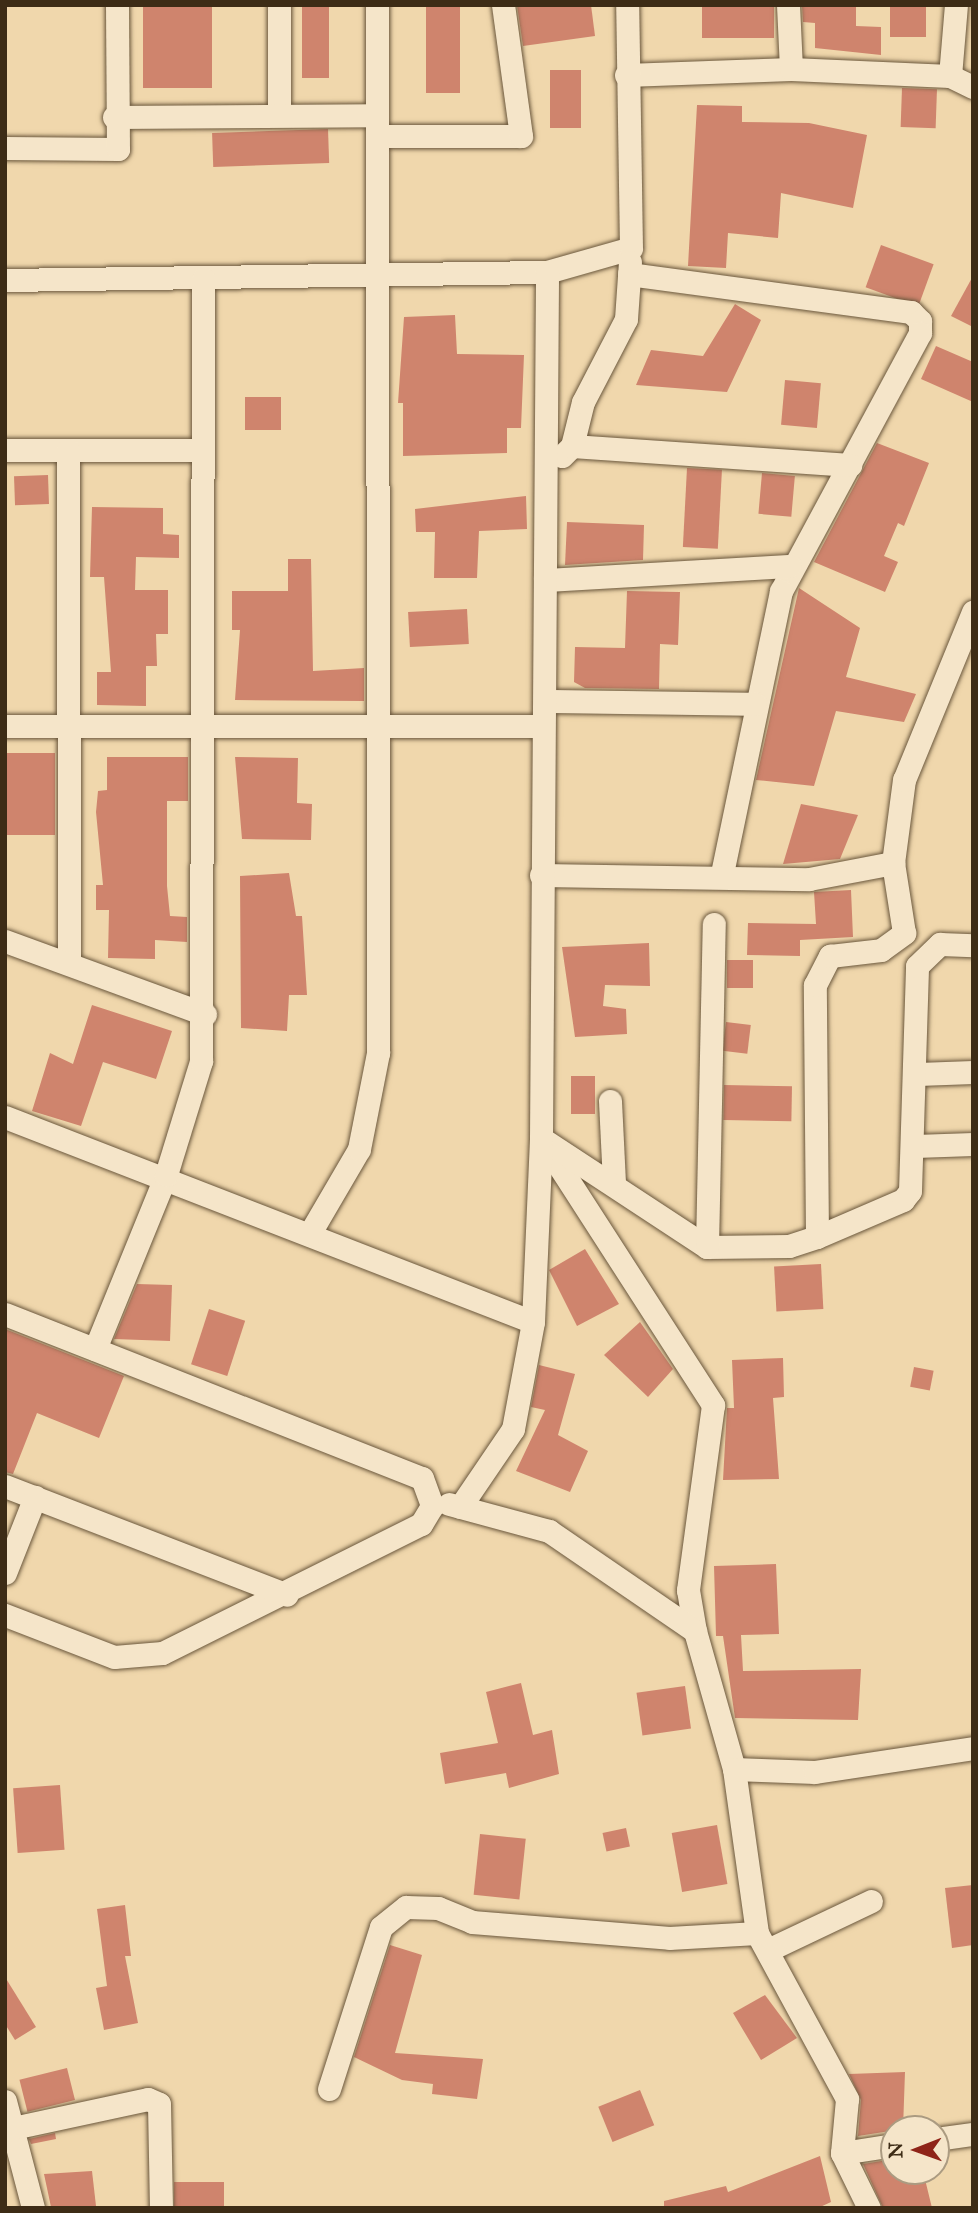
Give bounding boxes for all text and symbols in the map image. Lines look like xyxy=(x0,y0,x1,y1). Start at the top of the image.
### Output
north arrow xyxy=(880,2115,950,2185)
text: N xyxy=(884,2142,907,2159)

